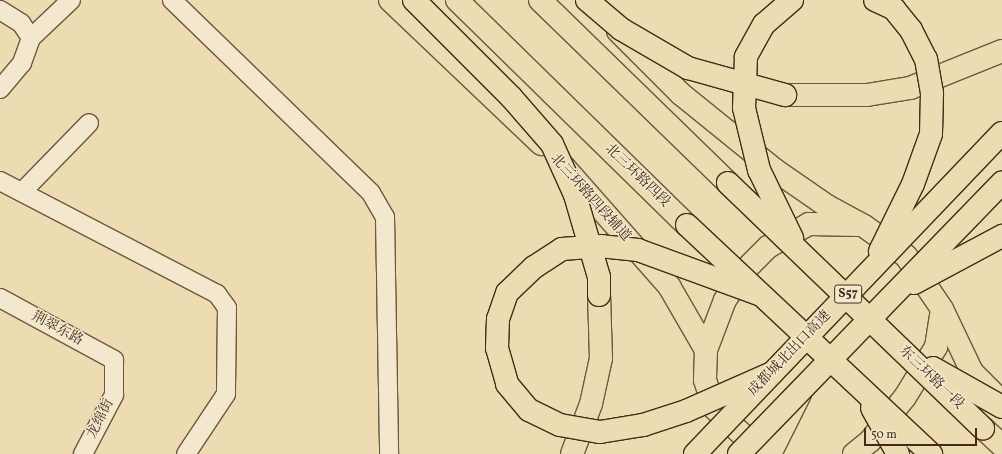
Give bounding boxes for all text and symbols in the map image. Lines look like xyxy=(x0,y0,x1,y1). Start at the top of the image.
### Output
street label: 北三环路四段 xyxy=(601,141,673,211)
street label: 北三环路四段辅道 xyxy=(546,151,634,245)
road number: S57 xyxy=(834,283,862,305)
street label: 荆翠东路 xyxy=(28,308,86,350)
street label: 成都城北出口高速 xyxy=(745,308,835,400)
street label: 东三环路一段 xyxy=(895,343,967,413)
street label: 龙绵街 xyxy=(84,396,118,442)
scale bar xyxy=(866,420,979,446)
text: 50 m xyxy=(871,427,897,443)

